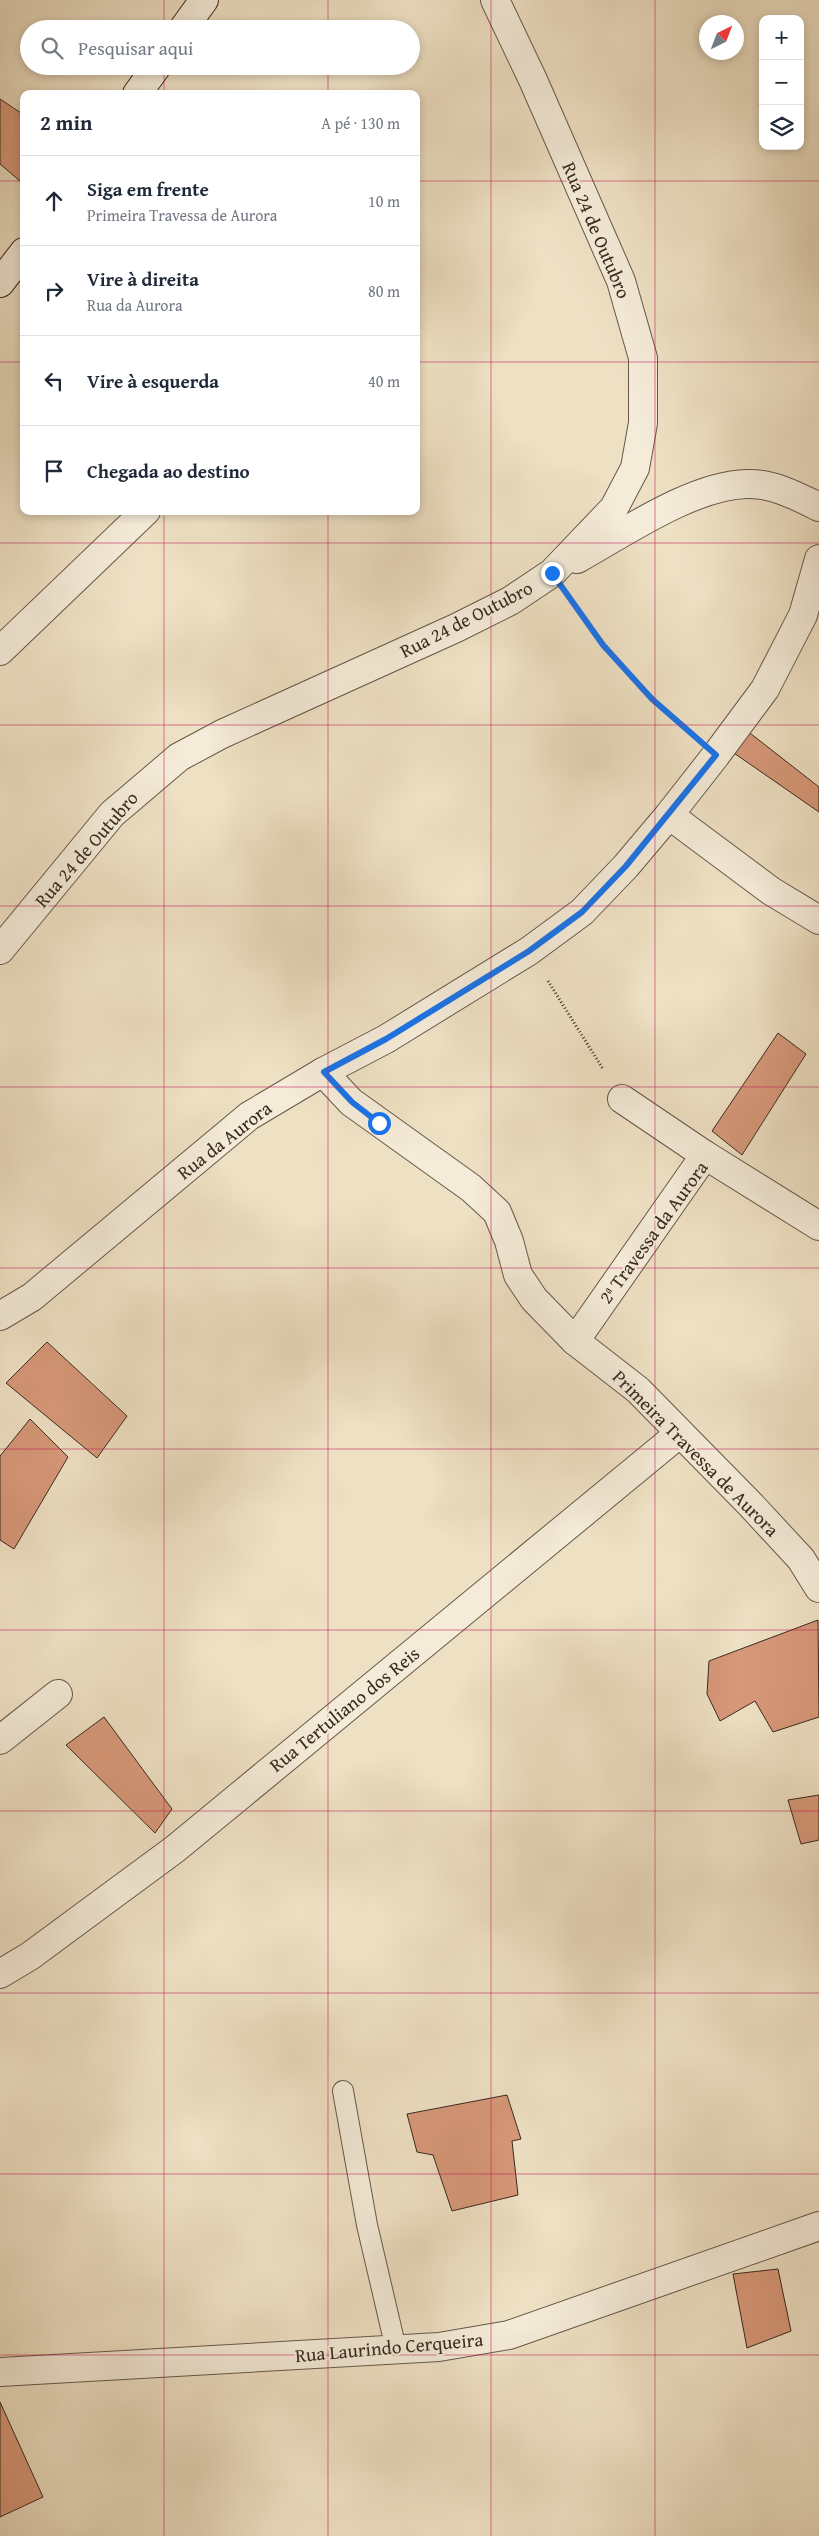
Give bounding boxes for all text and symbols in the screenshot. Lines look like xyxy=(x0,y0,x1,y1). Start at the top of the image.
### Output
north arrow xyxy=(699,15,744,60)
map controls xyxy=(759,15,804,150)
button: + xyxy=(759,15,804,60)
search box xyxy=(20,20,420,75)
icon: search xyxy=(38,34,66,62)
text: Pesquisar aqui xyxy=(78,34,193,62)
button: − xyxy=(759,60,804,105)
button: layers xyxy=(759,105,804,150)
text: 2 min xyxy=(40,107,92,138)
text: A pé · 130 m xyxy=(321,111,400,135)
street label: Rua 24 de Outubro xyxy=(556,157,638,303)
text: Siga em frente xyxy=(87,175,209,203)
icon: ahead xyxy=(40,187,68,215)
text: 10 m xyxy=(368,189,400,213)
text: Primeira Travessa de Aurora xyxy=(87,203,277,227)
text: Vire à direita xyxy=(87,265,199,293)
icon: right xyxy=(40,277,68,305)
text: 80 m xyxy=(368,279,400,303)
text: Rua da Aurora xyxy=(87,293,182,317)
icon: left xyxy=(40,367,68,395)
text: Vire à esquerda xyxy=(87,367,219,395)
text: 40 m xyxy=(368,369,400,393)
icon: arrive xyxy=(40,457,68,485)
text: Chegada ao destino xyxy=(87,457,250,485)
route end xyxy=(541,562,564,585)
street label: Rua 24 de Outubro xyxy=(395,573,537,665)
street label: Rua 24 de Outubro xyxy=(28,785,144,913)
street label: Rua da Aurora xyxy=(171,1094,277,1186)
route start xyxy=(368,1112,391,1135)
street label: 2ª Travessa da Aurora xyxy=(592,1155,714,1309)
street label: Primeira Travessa de Aurora xyxy=(606,1363,786,1543)
street label: Rua Tertuliano dos Reis xyxy=(263,1639,425,1779)
street label: Rua Laurindo Cerqueira xyxy=(294,2325,484,2369)

